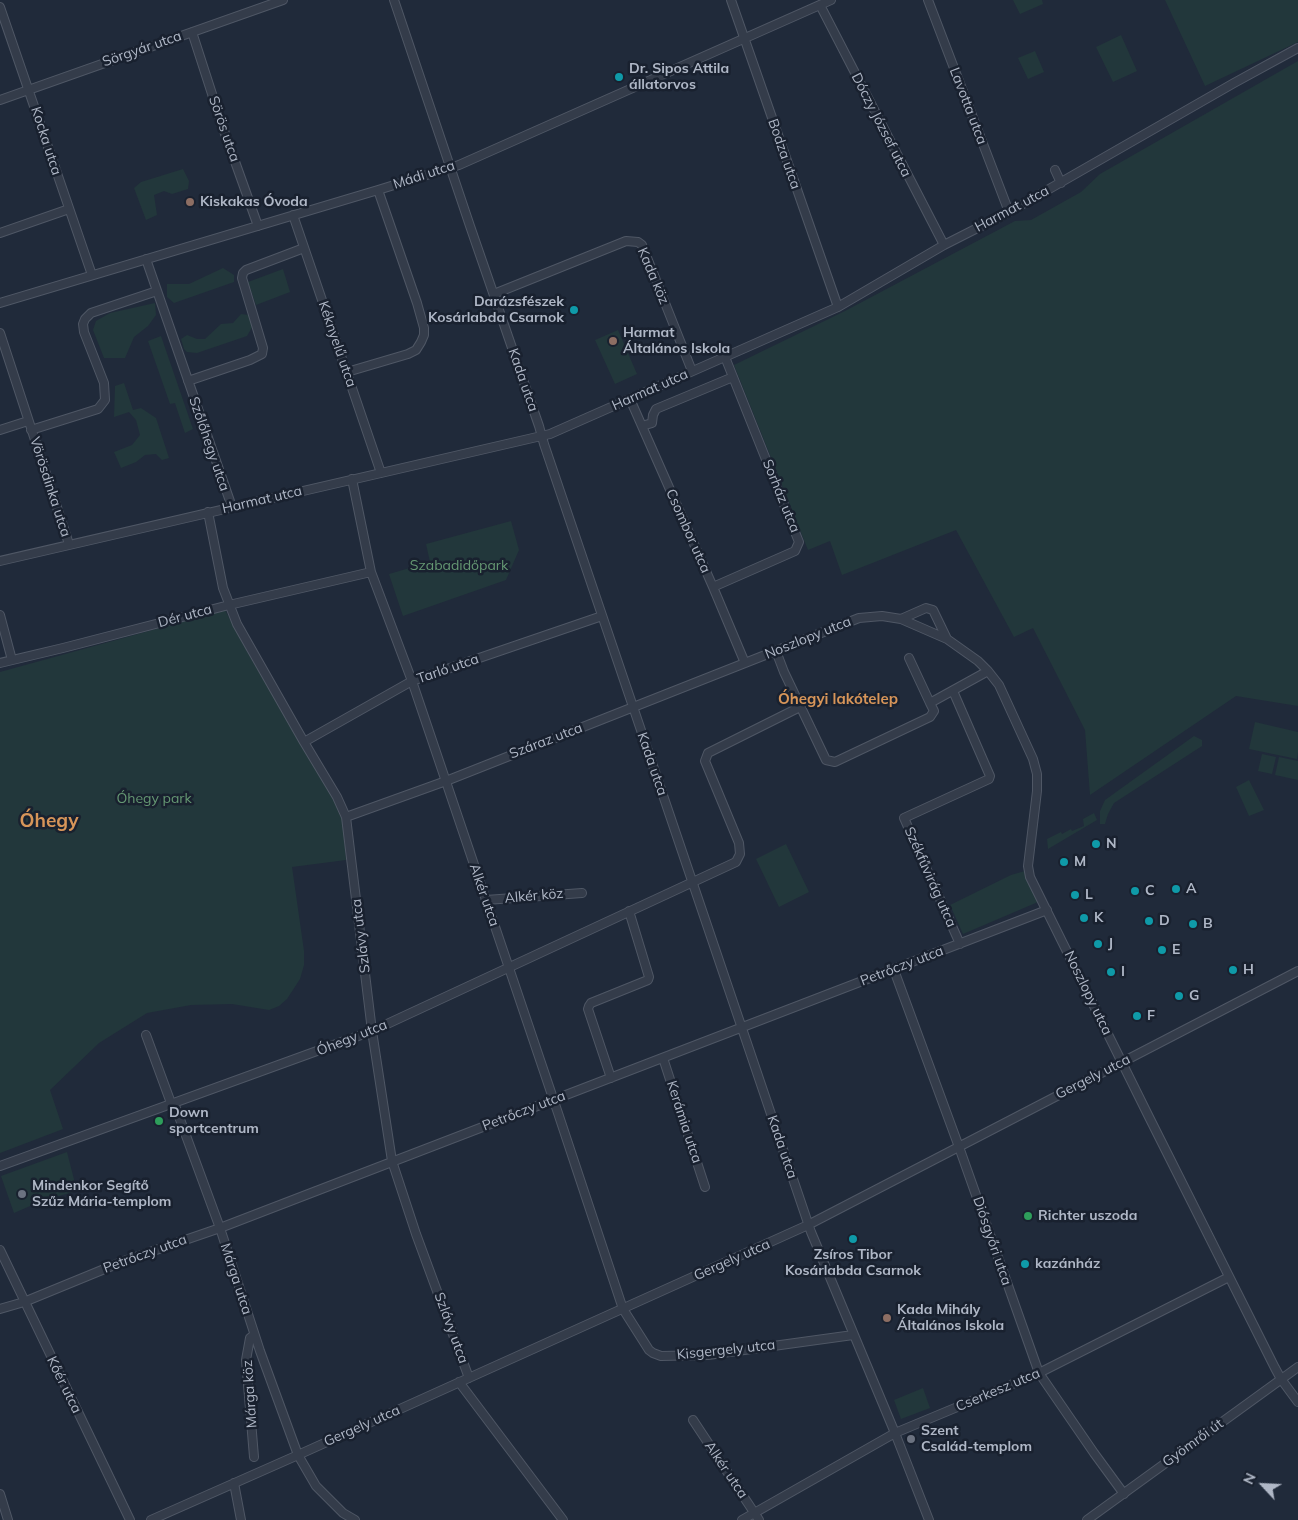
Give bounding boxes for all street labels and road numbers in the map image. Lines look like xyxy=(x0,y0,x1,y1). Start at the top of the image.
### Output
street label: Sörgyár utca xyxy=(100,28,184,70)
street label: Lavotta utca xyxy=(946,65,990,147)
street label: Dóczy József utca xyxy=(848,70,914,180)
street label: Sörös utca xyxy=(205,94,243,164)
street label: Kocka utca xyxy=(27,105,65,177)
street label: Bodza utca xyxy=(764,117,804,191)
street label: Mádi utca xyxy=(391,157,457,193)
street label: Harmat utca xyxy=(972,182,1052,236)
street label: Kada köz xyxy=(634,245,672,307)
street label: Kéknyelű utca xyxy=(314,299,360,389)
street label: Kada utca xyxy=(504,346,542,414)
street label: Harmat utca xyxy=(609,366,691,414)
street label: Szőlőhegy utca xyxy=(185,395,233,493)
street label: Vörösdinka utca xyxy=(26,435,74,539)
street label: Sorház utca xyxy=(759,457,803,535)
street label: Harmat utca xyxy=(220,483,304,517)
street label: Csombor utca xyxy=(662,486,714,576)
street label: Dér utca xyxy=(156,601,214,631)
street label: Noszlopy utca xyxy=(762,613,854,663)
street label: Tarló utca xyxy=(415,651,481,687)
street label: Száraz utca xyxy=(507,719,585,763)
street label: Kada utca xyxy=(633,730,671,798)
street label: Székfűvirág utca xyxy=(900,824,960,930)
street label: Alkér utca xyxy=(465,861,503,929)
street label: Alkér köz xyxy=(504,885,564,907)
street label: Szlávy utca xyxy=(348,898,374,974)
street label: Petrőczy utca xyxy=(858,942,946,990)
street label: Noszlopy utca xyxy=(1060,948,1116,1038)
street label: Óhegy utca xyxy=(314,1016,390,1060)
street label: Gergely utca xyxy=(1053,1051,1133,1103)
street label: Kerámia utca xyxy=(663,1079,705,1165)
street label: Petrőczy utca xyxy=(480,1087,568,1135)
street label: Kada utca xyxy=(763,1113,801,1181)
street label: Diósgyőri utca xyxy=(969,1194,1015,1288)
street label: Petrőczy utca xyxy=(101,1231,189,1277)
street label: Gergely utca xyxy=(691,1236,773,1284)
street label: Márga utca xyxy=(217,1241,255,1317)
street label: Szlávy utca xyxy=(430,1290,472,1366)
street label: Kisgergely utca xyxy=(676,1336,776,1364)
street label: Kőér utca xyxy=(43,1354,85,1416)
street label: Márga köz xyxy=(239,1359,261,1429)
street label: Cserkesz utca xyxy=(953,1365,1043,1415)
street label: Gergely utca xyxy=(321,1402,403,1450)
street label: Gyömrői út xyxy=(1159,1415,1227,1471)
street label: Alkér utca xyxy=(701,1438,751,1502)

